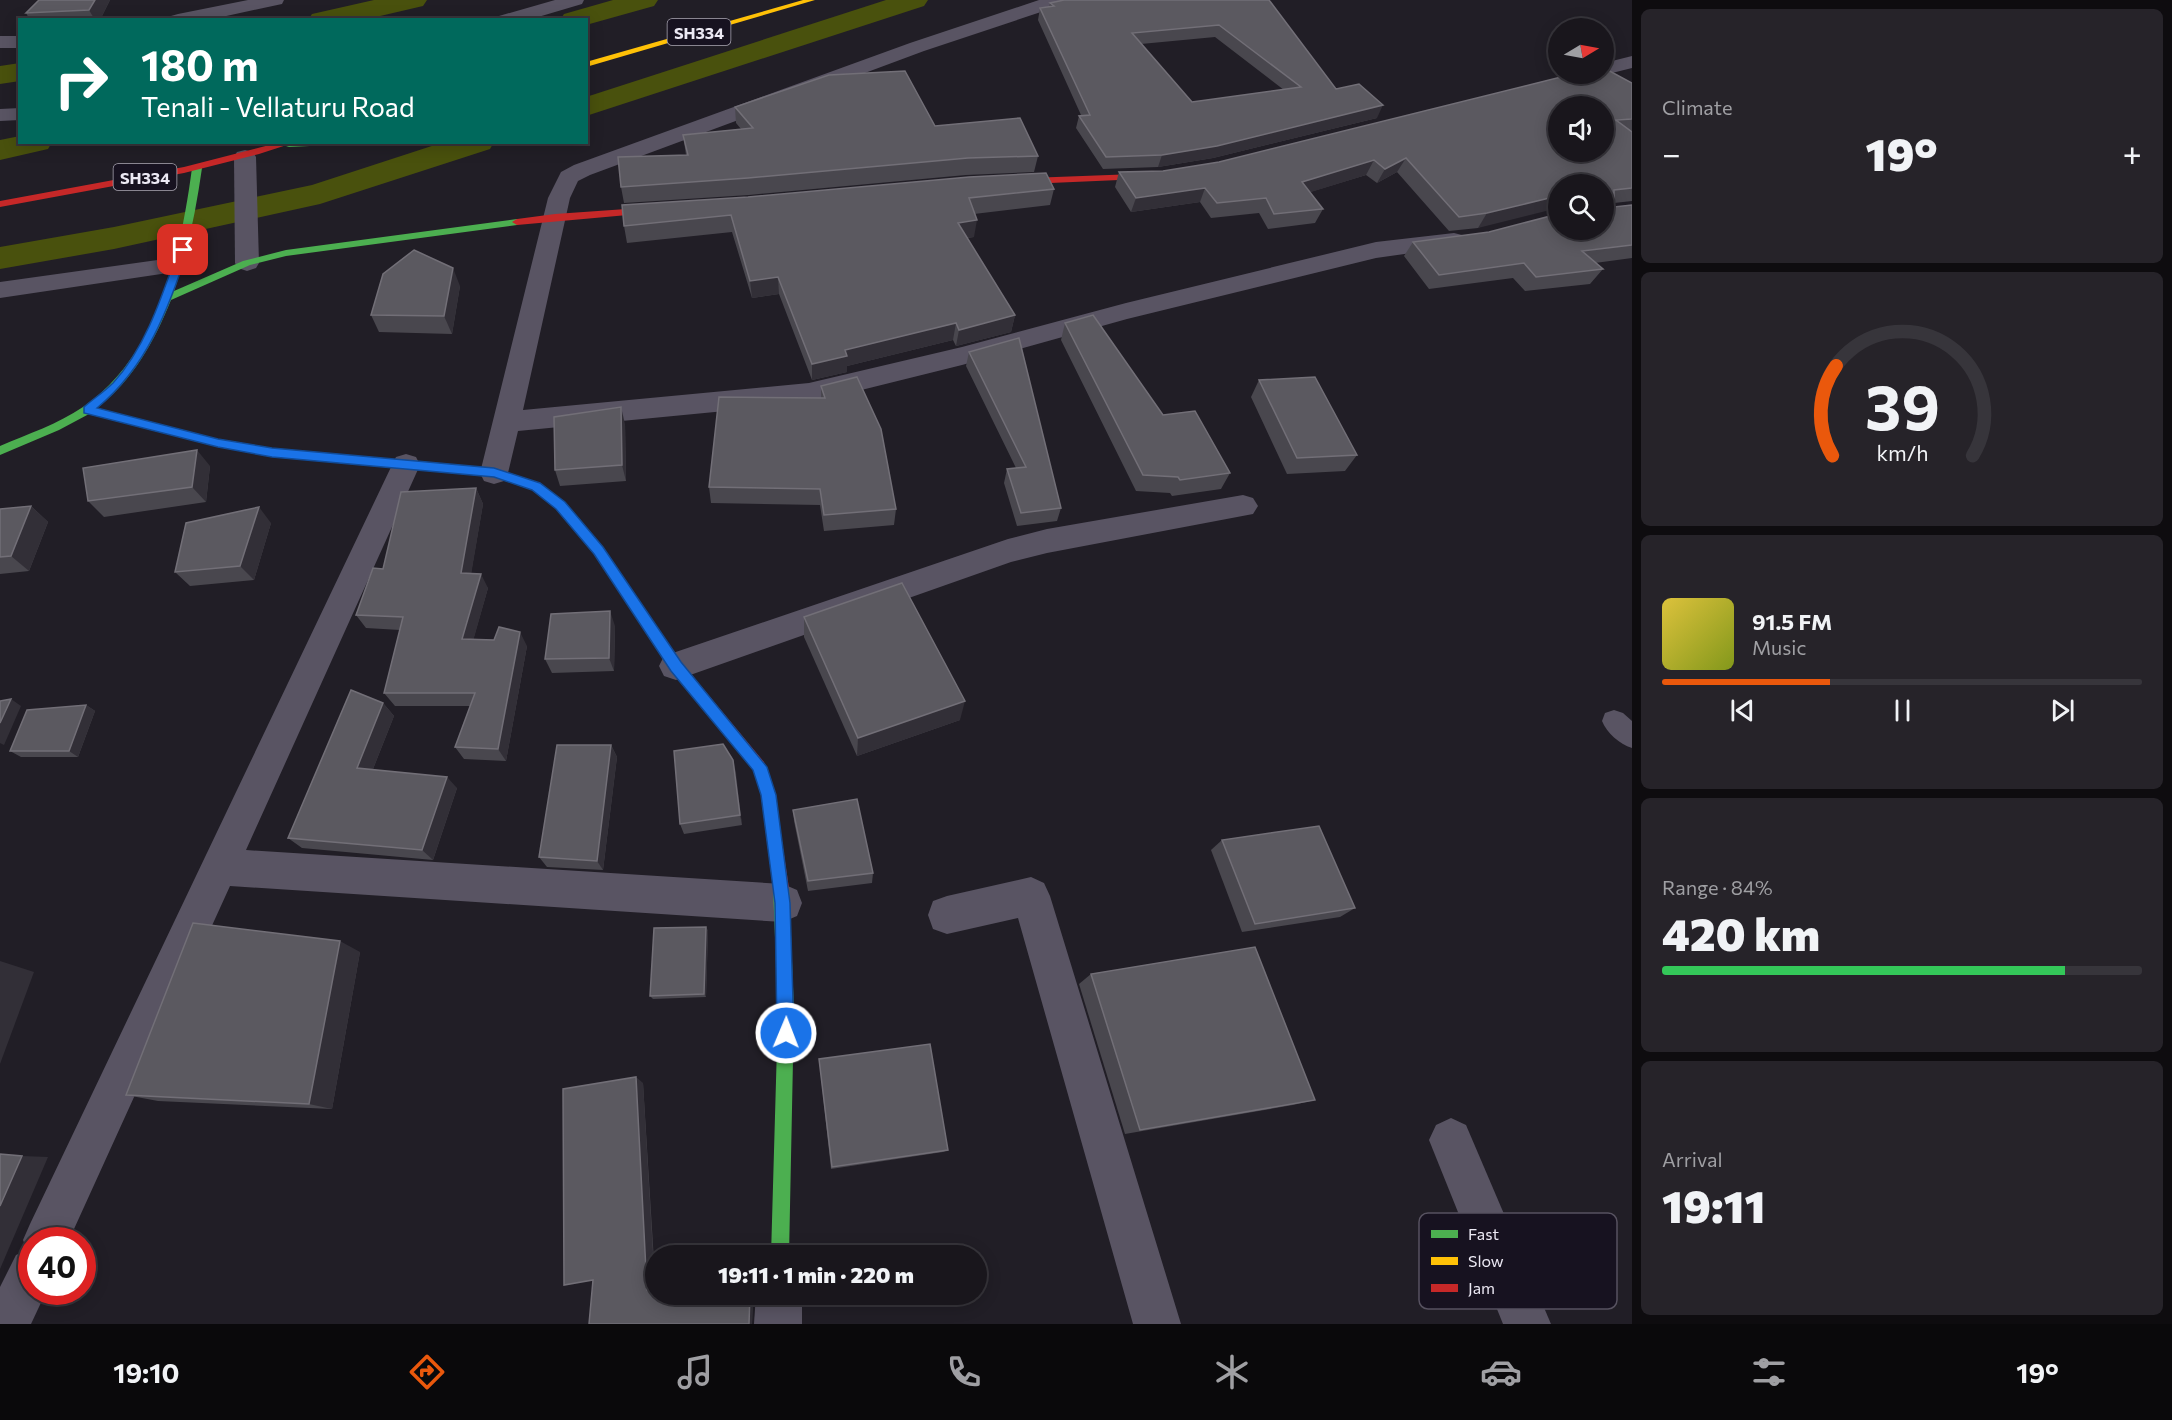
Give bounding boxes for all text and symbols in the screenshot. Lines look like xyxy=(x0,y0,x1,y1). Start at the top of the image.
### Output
north arrow xyxy=(1548,18,1614,84)
map controls xyxy=(1548,18,1614,240)
road number: SH334 xyxy=(668,19,730,45)
text: 180 m xyxy=(141,38,259,90)
icon: right xyxy=(42,42,120,120)
text: Tenali - Vellaturu Road xyxy=(141,90,415,123)
text: Climate xyxy=(1662,95,1732,119)
button: sound xyxy=(1548,96,1614,162)
text: 19° xyxy=(1866,125,1938,180)
text: − xyxy=(1662,132,1681,173)
text: + xyxy=(2123,132,2142,173)
road number: SH334 xyxy=(114,164,176,190)
button: search xyxy=(1548,174,1614,240)
pin xyxy=(157,224,208,275)
icon: arrive xyxy=(166,233,199,266)
text: 39 xyxy=(1865,367,1939,443)
text: km/h xyxy=(1876,439,1928,465)
text: 91.5 FM xyxy=(1752,608,1832,635)
text: Music xyxy=(1752,635,1806,659)
icon: previous xyxy=(1726,694,1759,727)
icon: pause xyxy=(1886,694,1919,727)
icon: next xyxy=(2046,694,2079,727)
text: Range · 84% xyxy=(1662,875,1773,899)
text: 420 km xyxy=(1662,905,1820,960)
position arrow xyxy=(754,1001,818,1065)
text: Arrival xyxy=(1662,1147,1723,1171)
text: 19:11 xyxy=(1662,1177,1766,1232)
legend xyxy=(1419,1213,1617,1309)
text: Fast xyxy=(1468,1224,1499,1243)
speed limit sign: 40 xyxy=(18,1227,96,1305)
text: Slow xyxy=(1468,1251,1504,1270)
text: 19:11 · 1 min · 220 m xyxy=(718,1261,914,1288)
text: Jam xyxy=(1468,1278,1495,1297)
icon: directions xyxy=(406,1351,448,1393)
icon: music xyxy=(674,1351,716,1393)
icon: phone xyxy=(943,1351,985,1393)
icon: climate xyxy=(1211,1351,1253,1393)
icon: car xyxy=(1480,1351,1522,1393)
icon: filters xyxy=(1748,1351,1790,1393)
text: 19:10 xyxy=(113,1356,179,1389)
text: 19° xyxy=(2016,1356,2059,1389)

